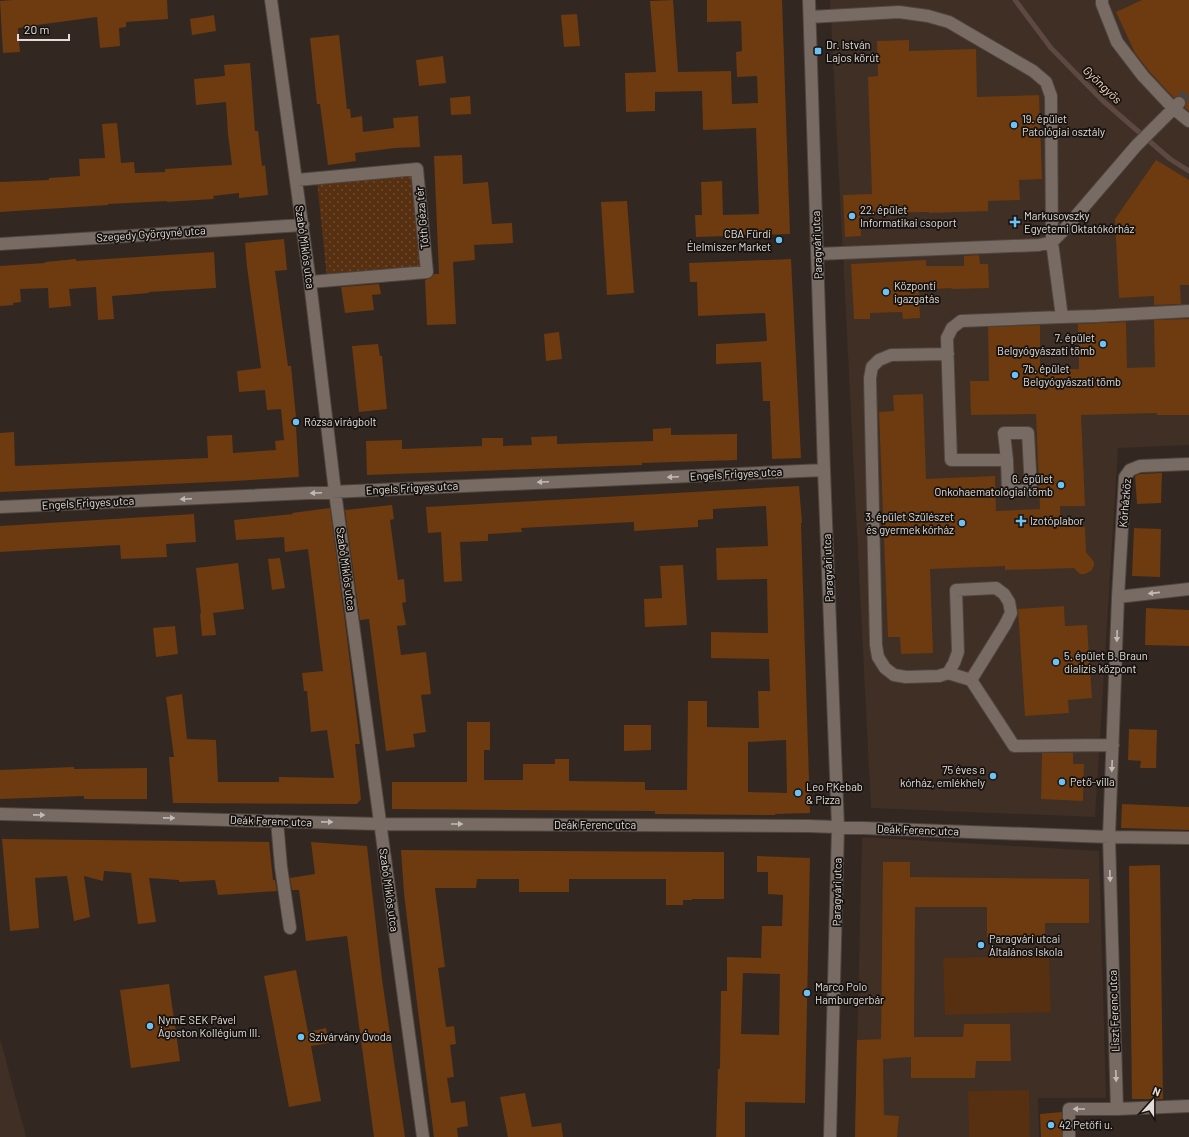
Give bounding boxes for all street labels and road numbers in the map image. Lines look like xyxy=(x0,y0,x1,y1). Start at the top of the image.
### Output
street label: Tóth Géza tér xyxy=(412,186,431,250)
street label: Szabó Miklós utca xyxy=(293,204,318,289)
street label: Paragvári utca xyxy=(809,211,824,279)
street label: Szegedy Györgyné utca xyxy=(96,223,206,244)
street label: Engels Frigyes utca xyxy=(690,465,782,482)
street label: Kórházköz xyxy=(1116,478,1133,528)
street label: Engels Frigyes utca xyxy=(366,479,458,496)
street label: Engels Frigyes utca xyxy=(42,494,134,511)
street label: Szabó Miklós utca xyxy=(334,526,359,611)
street label: Paragvári utca xyxy=(820,534,835,602)
street label: Deák Ferenc utca xyxy=(230,813,312,828)
street label: Deák Ferenc utca xyxy=(554,818,636,831)
street label: Deák Ferenc utca xyxy=(877,822,959,837)
street label: Szabó Miklós utca xyxy=(377,847,402,932)
street label: Paragvári utca xyxy=(829,858,844,926)
street label: Liszt Ferenc utca xyxy=(1106,970,1121,1052)

